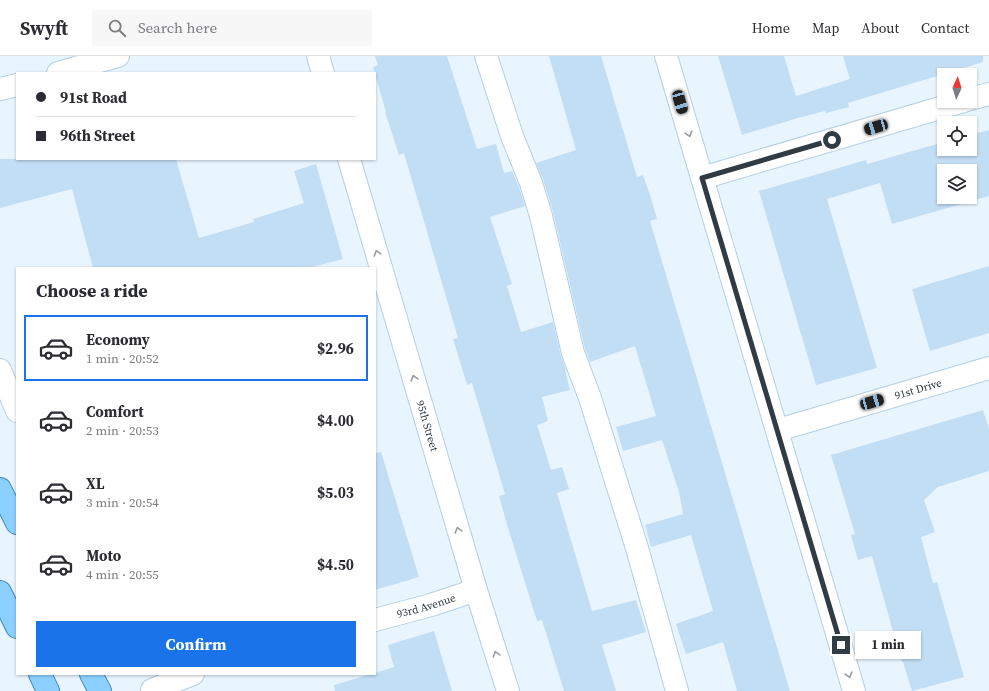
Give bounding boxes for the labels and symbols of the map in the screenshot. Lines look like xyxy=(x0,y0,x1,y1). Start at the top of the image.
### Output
north arrow xyxy=(937,68,977,108)
car xyxy=(671,89,689,115)
car xyxy=(863,118,889,136)
one-way arrow xyxy=(684,130,693,137)
route start xyxy=(823,131,841,149)
one-way arrow xyxy=(373,250,382,257)
one-way arrow xyxy=(410,375,418,381)
street label: 91st Drive xyxy=(893,375,944,403)
car xyxy=(859,393,885,411)
street label: 95th Street xyxy=(413,399,442,453)
one-way arrow xyxy=(454,526,463,533)
street label: 93rd Avenue xyxy=(395,590,458,622)
callout: 1 min xyxy=(855,631,921,659)
route end xyxy=(832,636,850,654)
one-way arrow xyxy=(492,651,501,658)
one-way arrow xyxy=(844,671,853,678)

